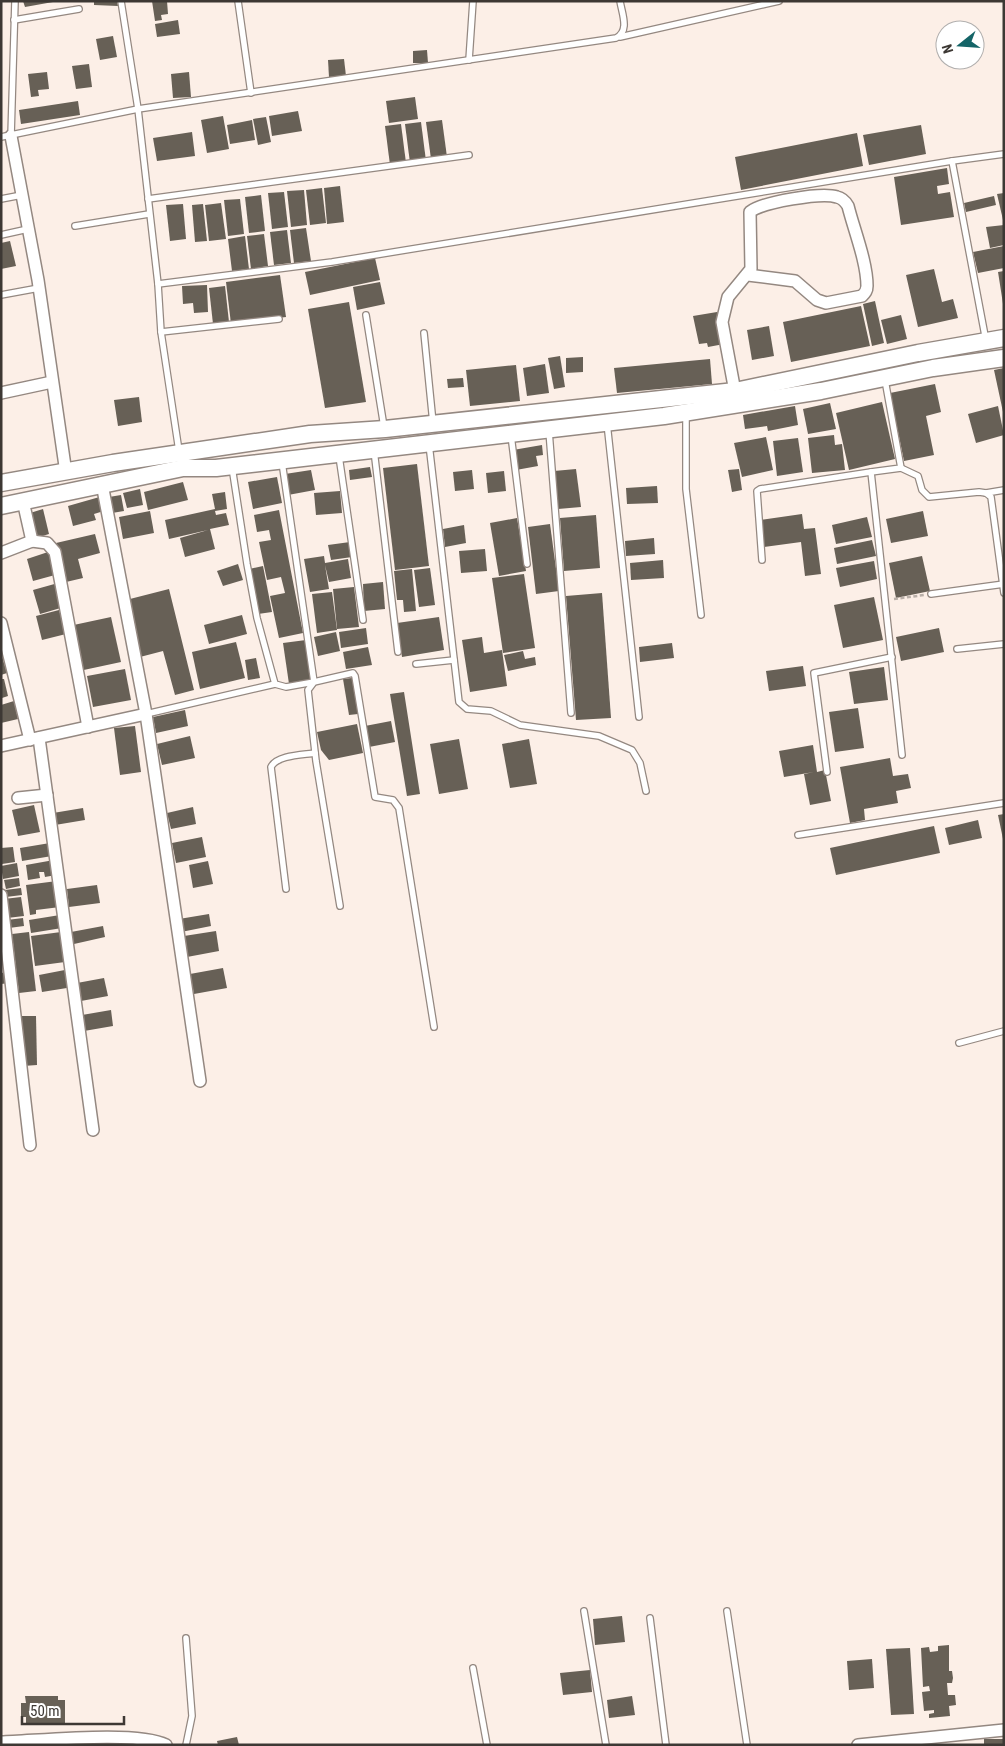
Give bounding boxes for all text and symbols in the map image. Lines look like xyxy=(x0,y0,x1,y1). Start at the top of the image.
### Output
north arrow xyxy=(935,20,985,70)
text: N xyxy=(939,42,956,55)
scale bar xyxy=(22,1694,125,1726)
text: 50 m xyxy=(30,1702,60,1720)

